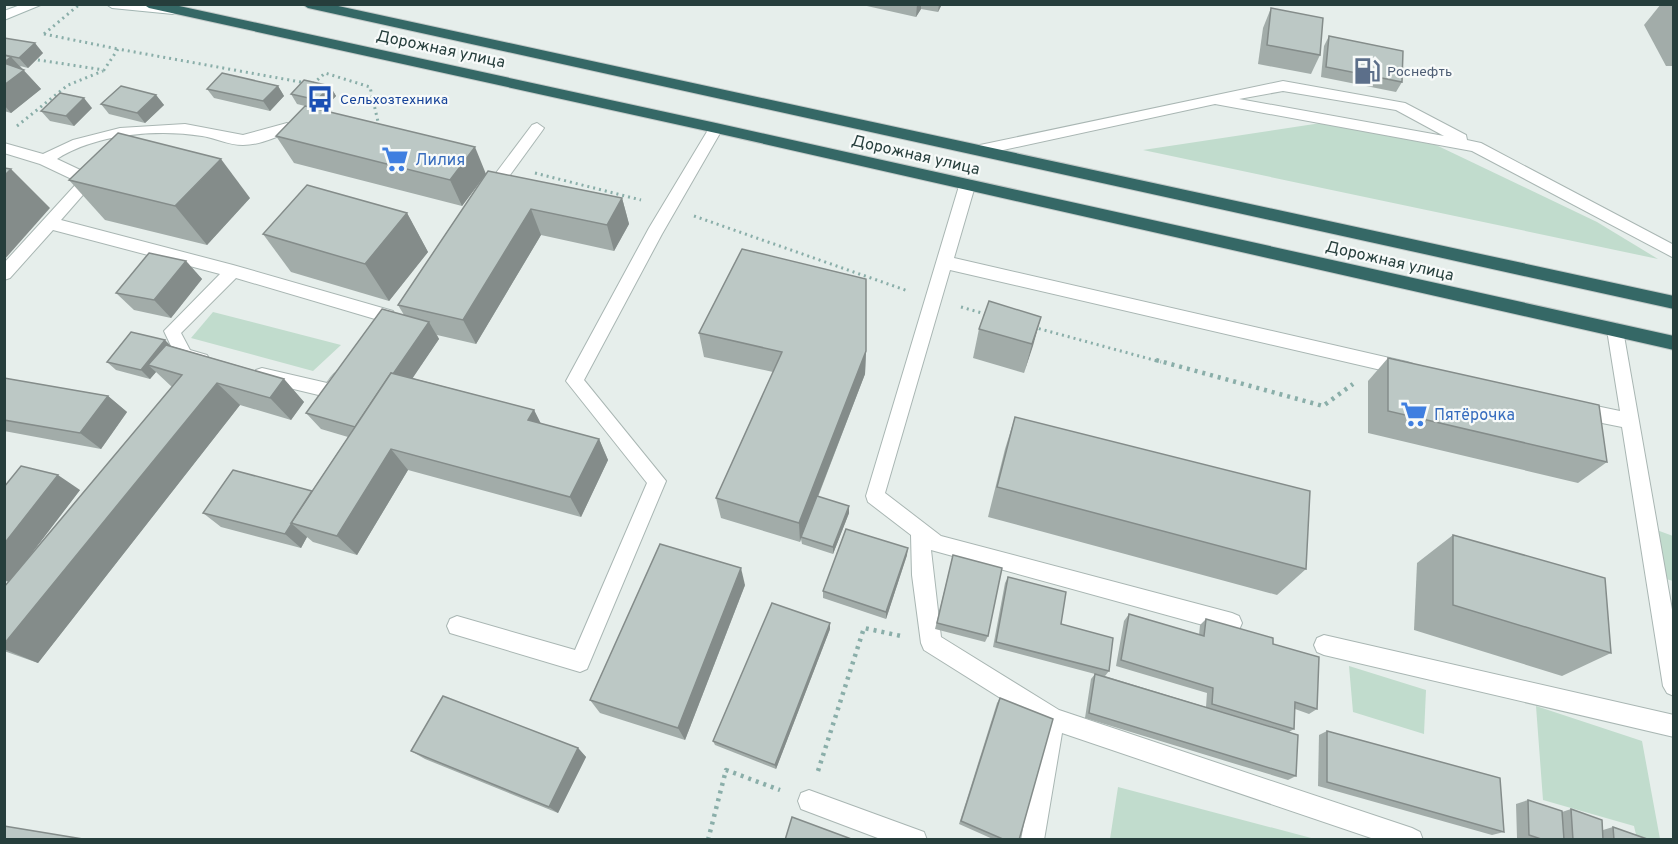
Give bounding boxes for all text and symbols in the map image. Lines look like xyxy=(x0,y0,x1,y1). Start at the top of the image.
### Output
street label: Дорожная улица xyxy=(374,27,507,73)
fuel station icon: Роснефть xyxy=(1352,56,1382,86)
place label: Роснефть xyxy=(1387,64,1452,81)
bus stop icon: Сельхозтехника xyxy=(305,84,335,114)
place label: Сельхозтехника xyxy=(340,92,448,109)
street label: Дорожная улица xyxy=(849,131,982,180)
supermarket icon: Лилия xyxy=(380,144,410,174)
place label: Лилия xyxy=(415,151,465,171)
street label: Дорожная улица xyxy=(1323,237,1456,286)
supermarket icon: Пятёрочка xyxy=(1399,399,1429,429)
place label: Пятёрочка xyxy=(1434,406,1515,426)

